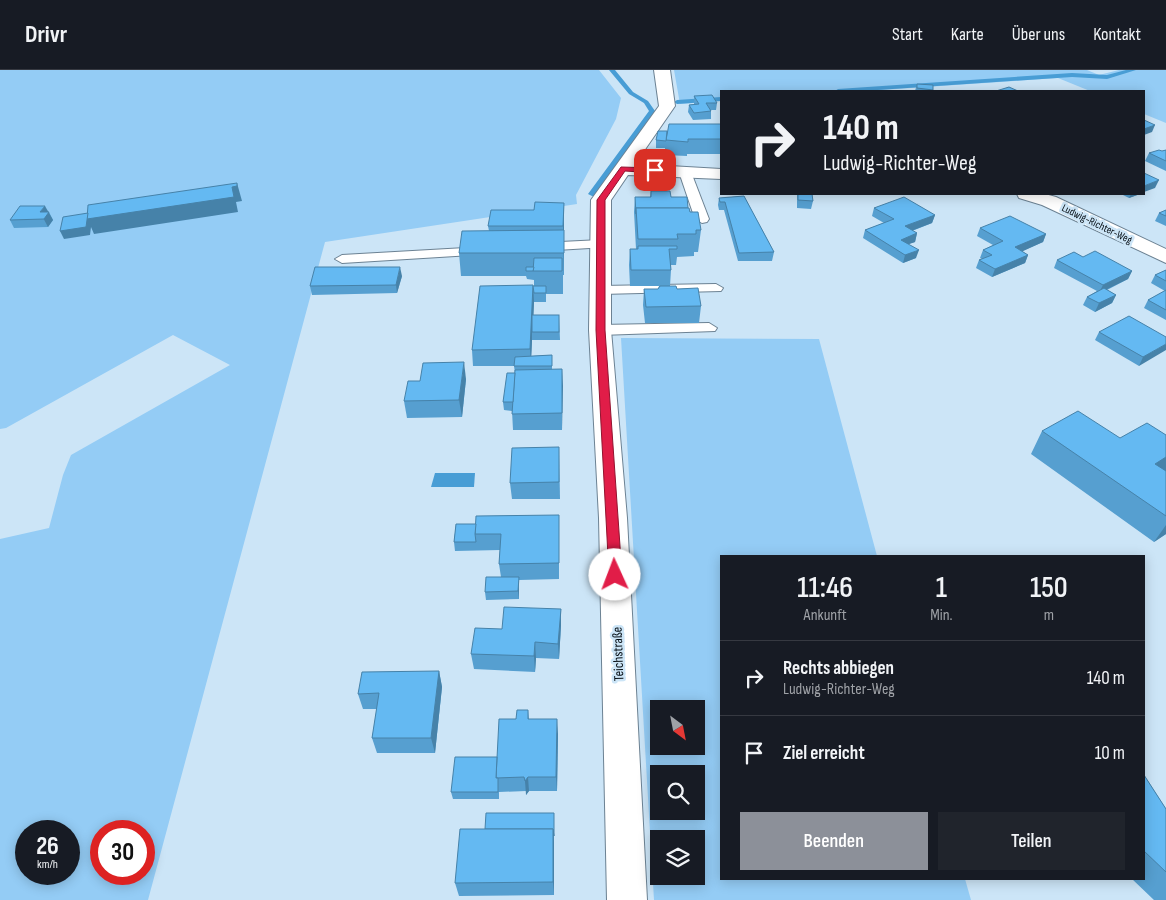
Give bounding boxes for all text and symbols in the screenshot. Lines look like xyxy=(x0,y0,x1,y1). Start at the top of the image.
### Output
text: Drivr xyxy=(25,20,67,49)
text: Start xyxy=(892,24,923,45)
text: Karte xyxy=(951,24,984,45)
text: Über uns xyxy=(1012,24,1065,45)
text: Kontakt xyxy=(1093,24,1141,45)
text: 140 m xyxy=(823,107,899,150)
icon: right xyxy=(740,110,805,175)
pin xyxy=(634,149,676,191)
text: Ludwig-Richter-Weg xyxy=(823,150,977,177)
icon: arrive xyxy=(641,156,669,184)
street label: Ludwig-Richter-Weg xyxy=(1060,201,1135,247)
position arrow xyxy=(588,548,640,600)
text: 11:46 xyxy=(797,570,853,606)
text: 1 xyxy=(936,570,947,606)
text: 150 xyxy=(1030,570,1068,606)
text: Ankunft xyxy=(804,606,847,625)
text: Min. xyxy=(930,606,953,625)
text: m xyxy=(1044,606,1054,625)
street label: Teichstraße xyxy=(609,626,627,682)
text: Rechts abbiegen xyxy=(783,657,894,680)
icon: right xyxy=(740,664,768,692)
text: 140 m xyxy=(1087,667,1125,690)
text: Ludwig-Richter-Weg xyxy=(783,680,895,699)
north arrow xyxy=(650,700,705,755)
map controls xyxy=(650,700,705,885)
icon: arrive xyxy=(740,739,768,767)
text: Ziel erreicht xyxy=(783,742,865,765)
text: 10 m xyxy=(1095,742,1125,765)
button: search xyxy=(650,765,705,820)
button: Beenden xyxy=(740,812,928,870)
button: Teilen xyxy=(938,812,1125,870)
speed limit sign: 30 xyxy=(90,820,155,885)
button: layers xyxy=(650,830,705,885)
text: 26 xyxy=(36,831,59,862)
text: km/h xyxy=(37,857,58,872)

